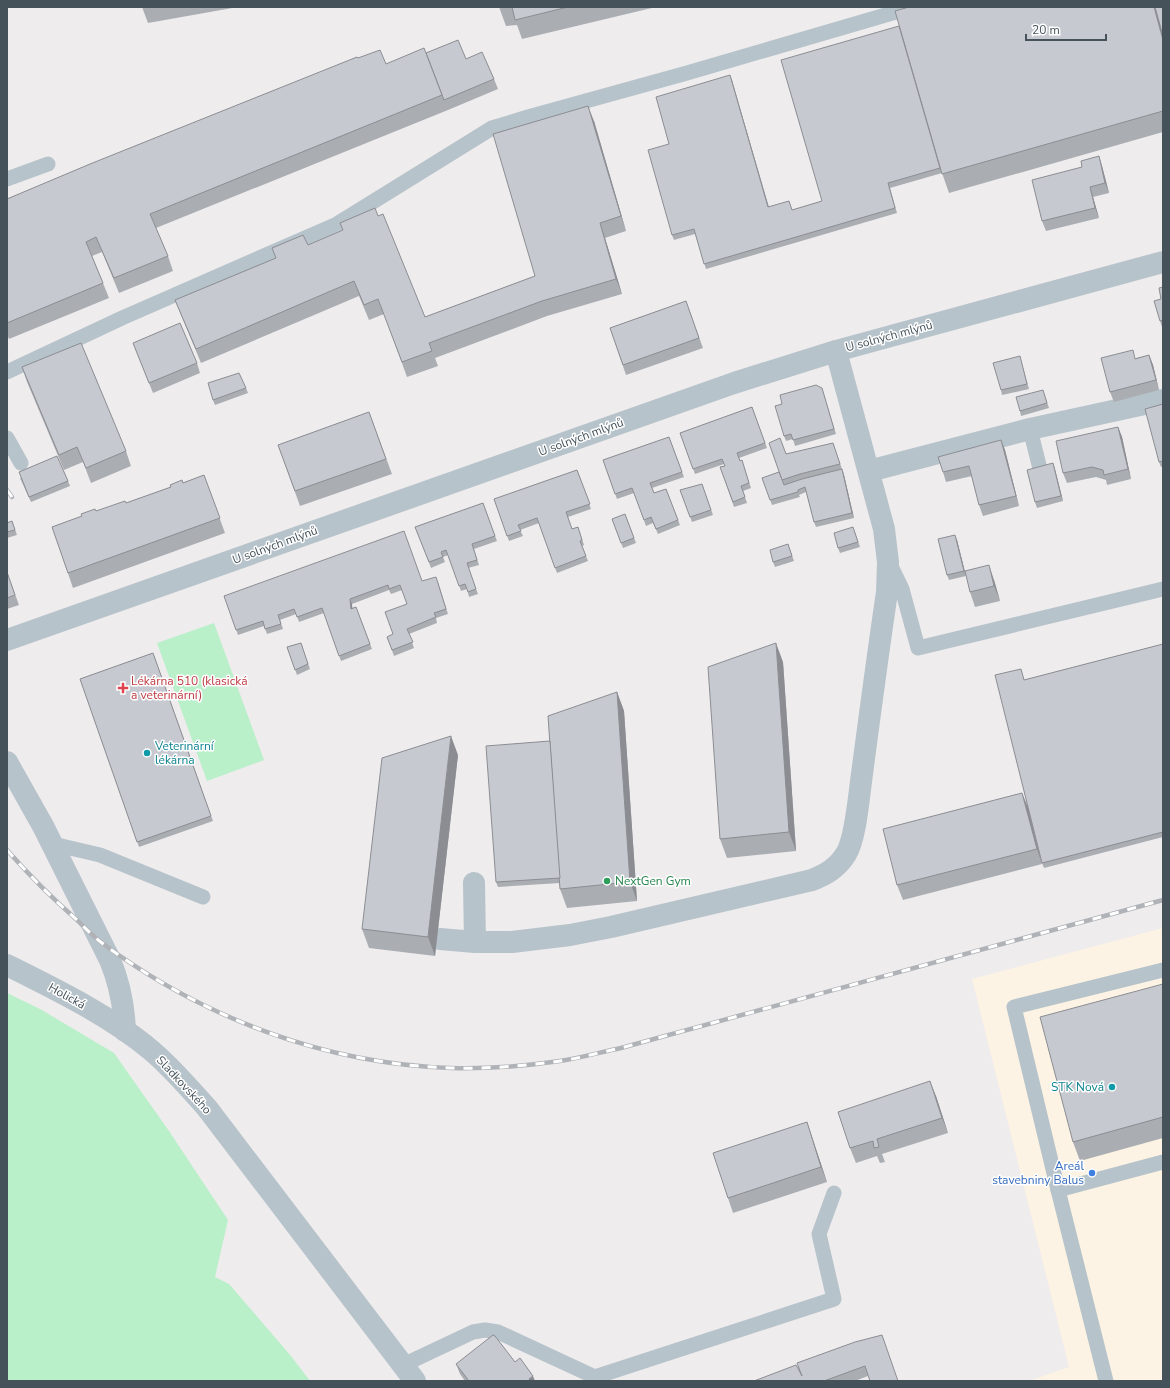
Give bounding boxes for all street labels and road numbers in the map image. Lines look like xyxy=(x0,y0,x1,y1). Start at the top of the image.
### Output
street label: U solných mlýnů xyxy=(844,317,934,355)
street label: U solných mlýnů xyxy=(536,414,626,460)
street label: U solných mlýnů xyxy=(230,522,320,568)
street label: Holická xyxy=(46,979,88,1013)
street label: Sladkovského xyxy=(153,1052,215,1118)

